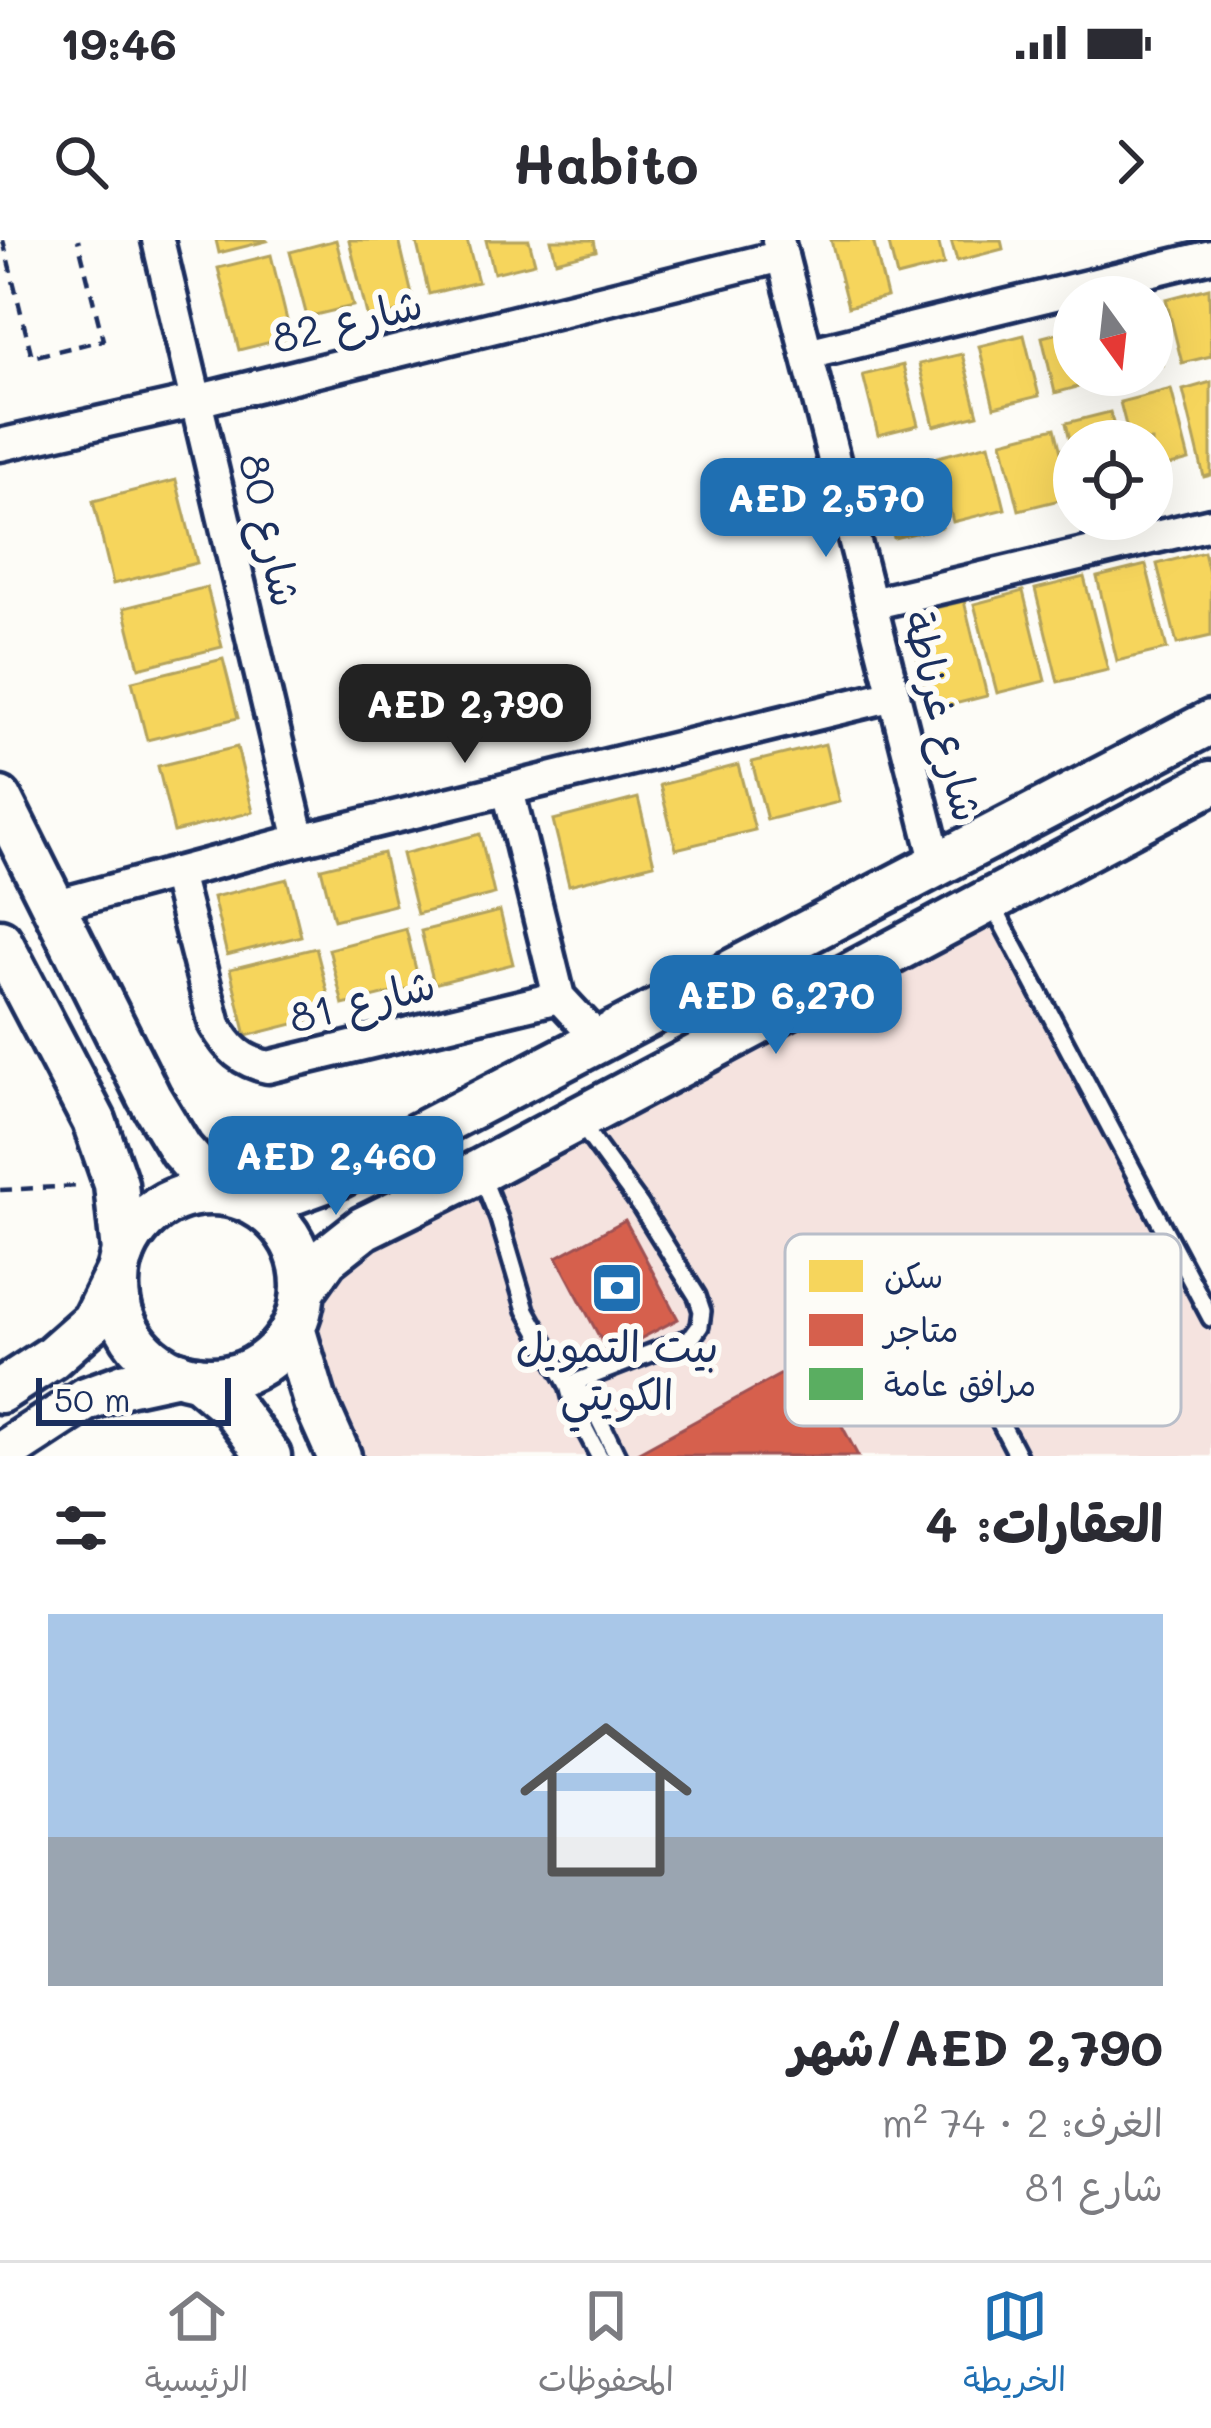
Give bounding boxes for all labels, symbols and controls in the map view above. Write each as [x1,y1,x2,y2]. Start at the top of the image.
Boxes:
text: 19:46 [60,13,177,71]
text: Habito [513,127,699,198]
icon: search [48,129,114,195]
icon: forward [1097,129,1163,195]
street label: شارع 82 [266,274,429,369]
north arrow [1053,276,1173,396]
map controls [1053,276,1173,540]
button: locate [1053,420,1173,540]
street label: شارع 80 [223,448,316,613]
pin: AED 2,570 [689,458,963,560]
text: AED 2,570 [727,471,925,522]
street label: شارع غرناطة [888,605,997,828]
pin: AED 2,790 [328,664,602,766]
text: AED 2,790 [366,677,564,728]
street label: شارع 81 [283,955,441,1048]
pin: AED 6,270 [639,955,913,1057]
text: AED 6,270 [677,968,875,1019]
pin: AED 2,460 [199,1116,473,1218]
text: AED 2,460 [235,1129,437,1180]
legend [785,1234,1181,1426]
text: سكن [884,1253,943,1296]
bank icon: بيت التمويل الكويتي [589,1260,645,1316]
text: متاجر [881,1307,959,1350]
place label: بيت التمويل الكويتي [516,1318,718,1432]
text: مرافق عامة [884,1361,1036,1404]
scale bar [36,1372,231,1425]
text: 50 m [54,1377,130,1420]
text: العقارات: 4 [925,1488,1163,1555]
icon: filters [48,1495,114,1561]
icon: home [498,1692,714,1908]
text: AED 2,790/شهر [789,2012,1163,2079]
text: الغرف: 2 · 74 m² [882,2096,1163,2147]
text: شارع 81 [1025,2160,1163,2211]
tab: الرئيسية [145,2283,248,2409]
tab: المحفوظات [538,2283,674,2409]
tab: الخريطة [963,2283,1066,2409]

